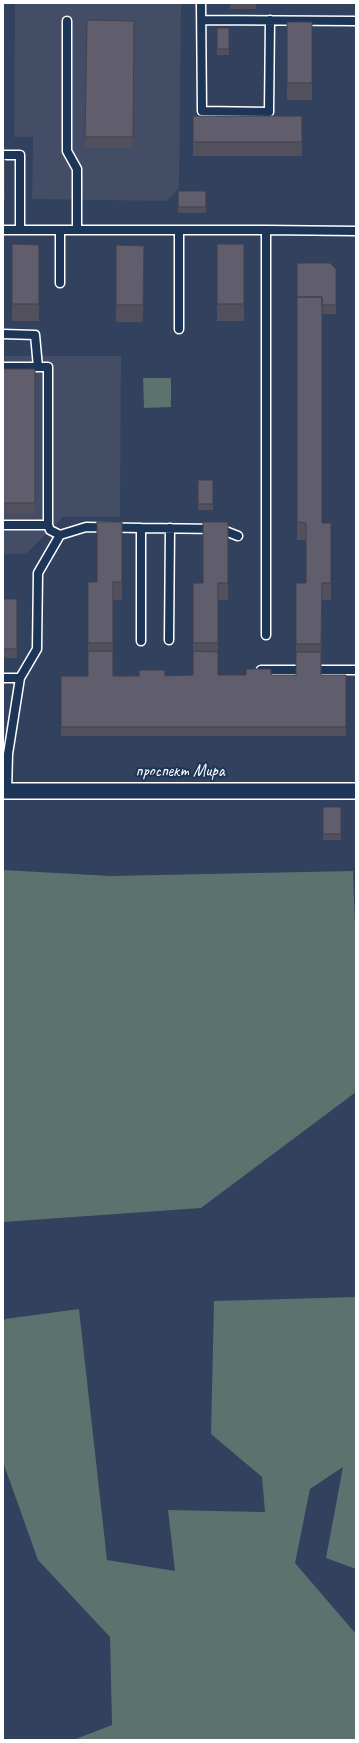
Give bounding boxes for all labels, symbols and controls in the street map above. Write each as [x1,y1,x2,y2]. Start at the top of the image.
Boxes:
street label: проспект Мира [136,762,224,782]

